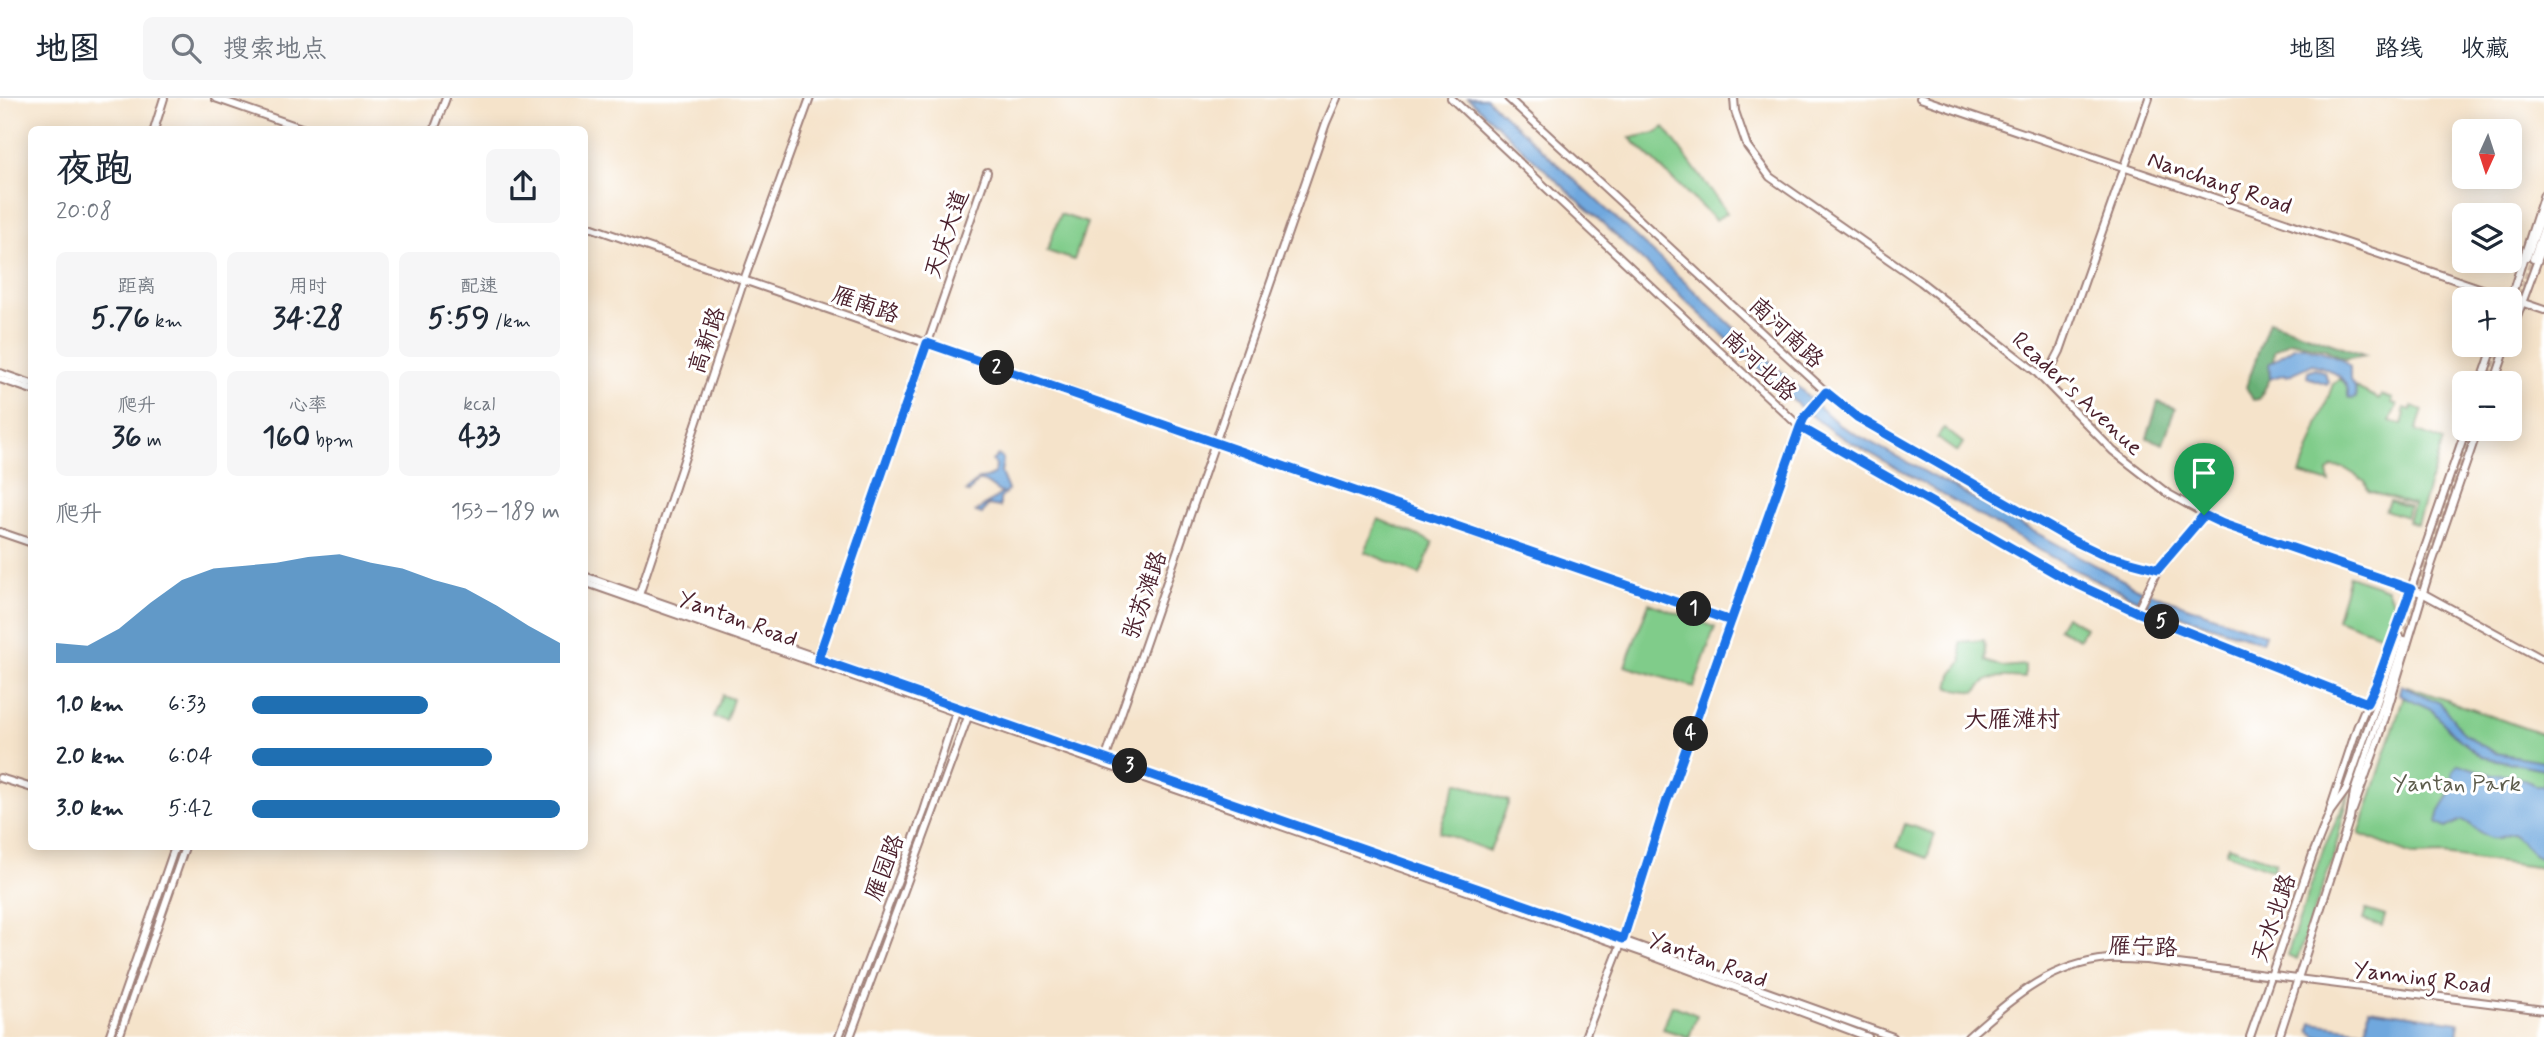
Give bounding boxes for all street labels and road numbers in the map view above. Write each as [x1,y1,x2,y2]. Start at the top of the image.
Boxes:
street label: Nanchang Road [2143,145,2295,224]
street label: 天庆大道 [919,186,977,283]
street label: 雁南路 [828,280,903,331]
street label: 南河南路 [1742,291,1830,376]
street label: 高新路 [682,303,733,378]
street label: 南河北路 [1715,324,1803,409]
street label: Reader's Avenue [2005,326,2149,463]
street label: 张苏滩路 [1117,547,1175,644]
street label: Yantan Road [674,584,801,655]
street label: 雁园路 [859,830,912,905]
street label: 天水北路 [2246,870,2304,967]
street label: Yantan Road [1644,925,1771,996]
street label: 雁宁路 [2108,932,2178,964]
street label: Yanning Road [2351,956,2492,1004]

